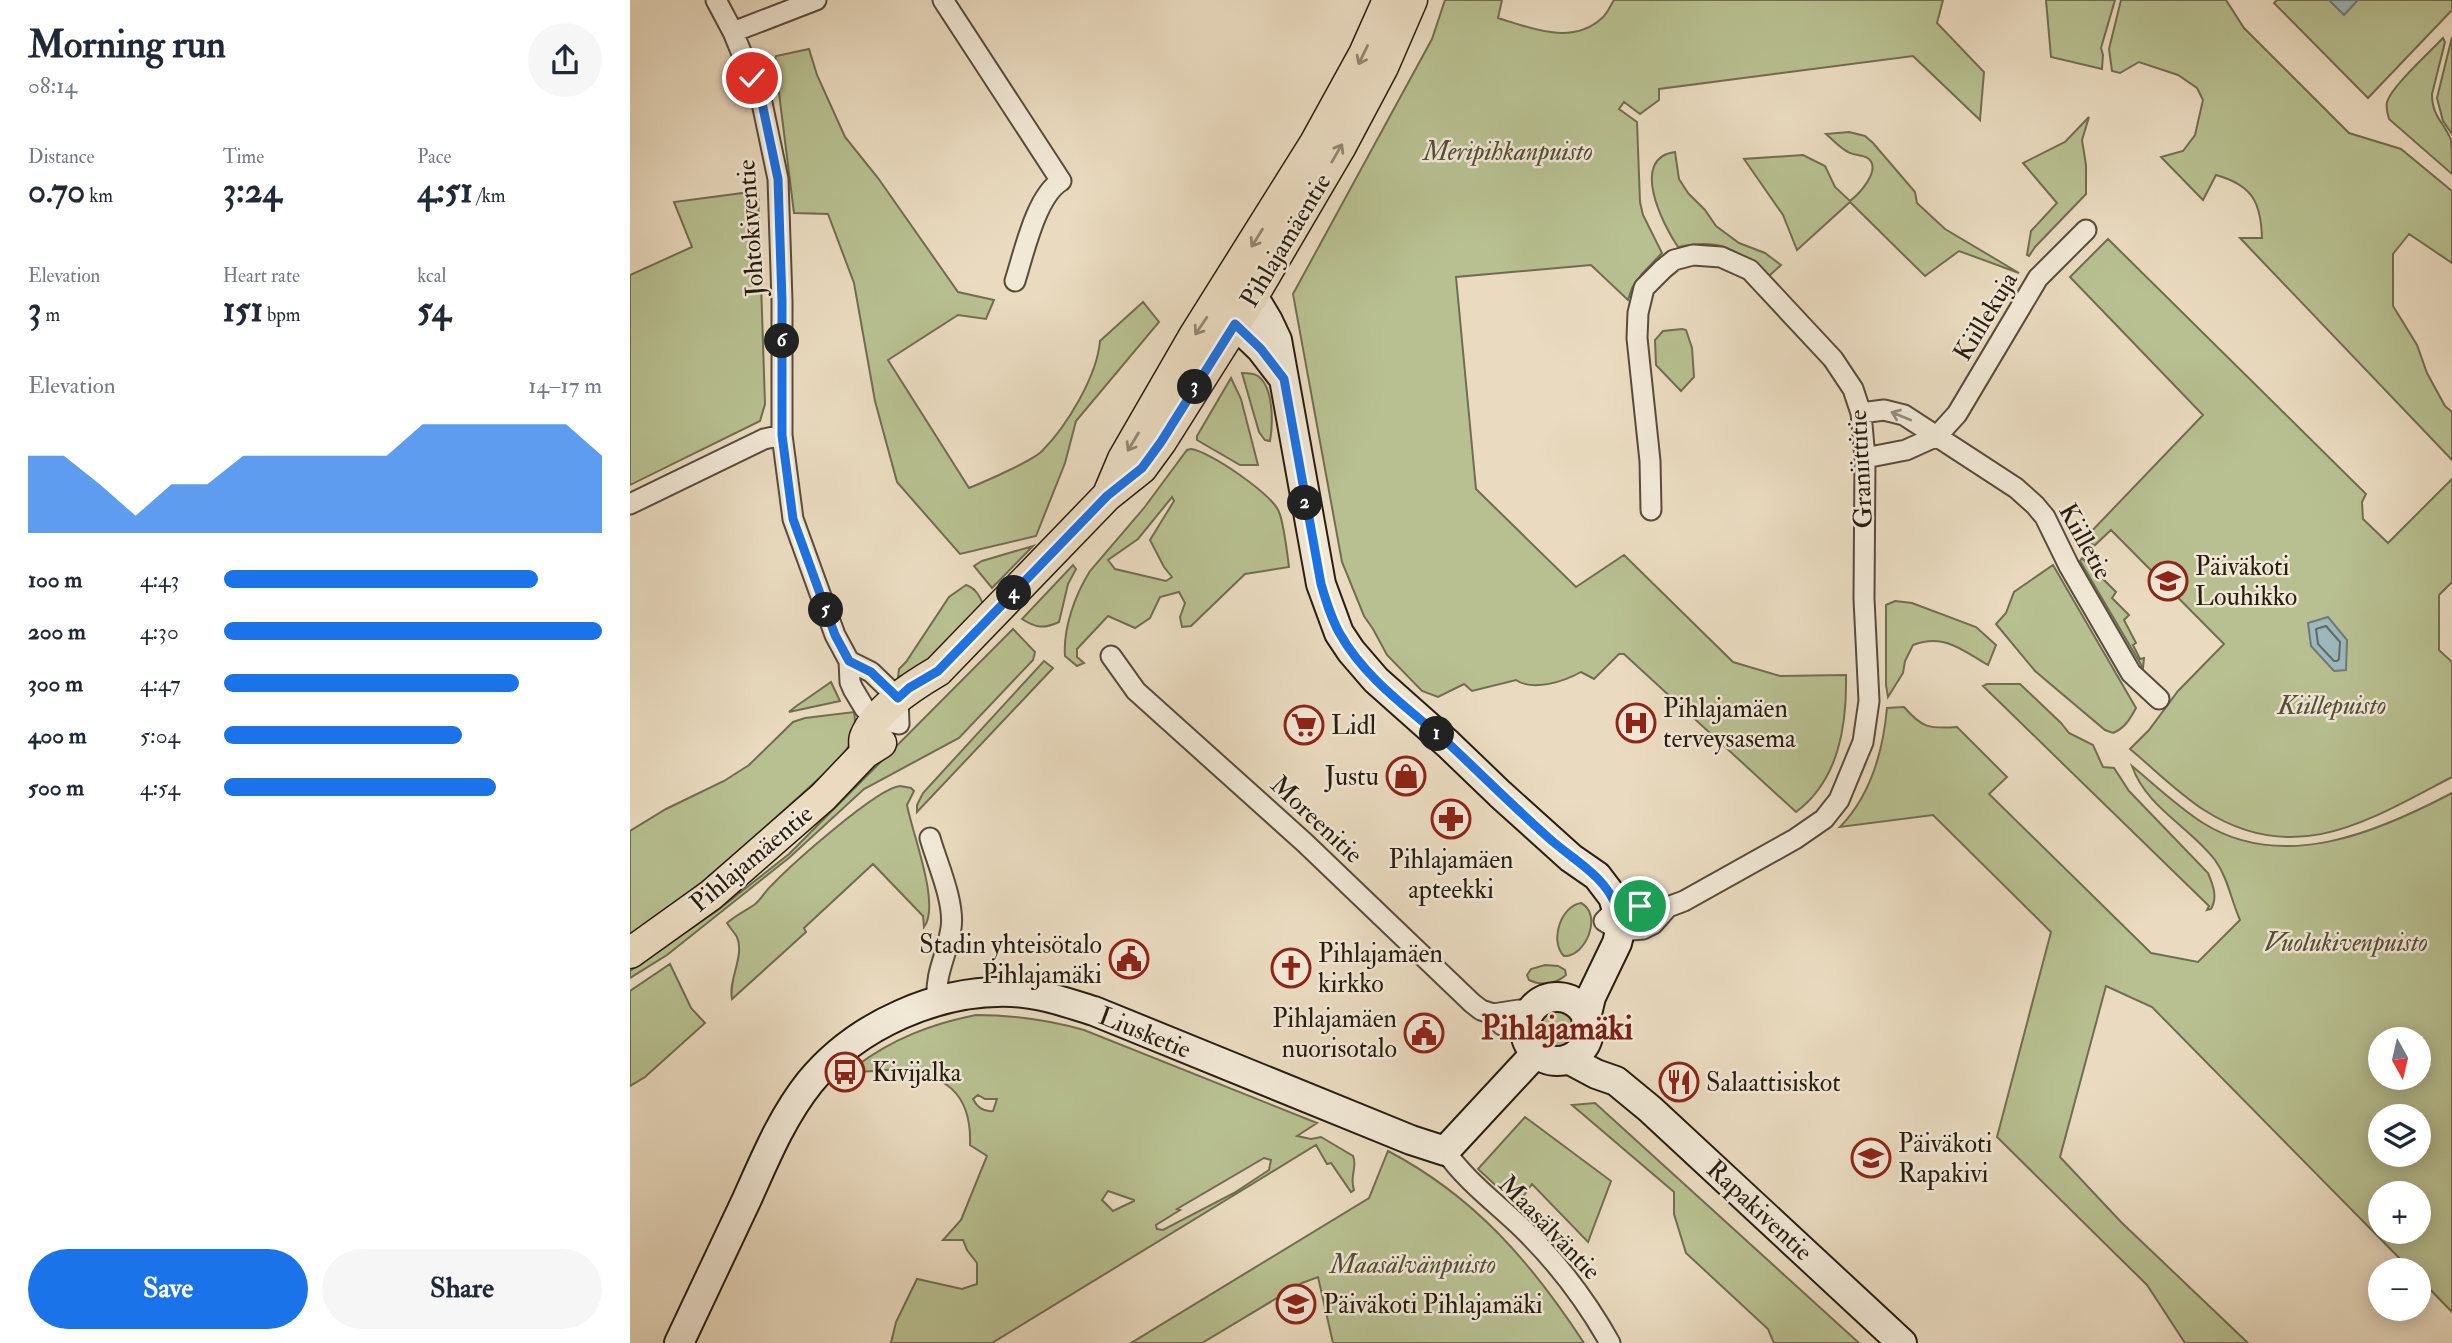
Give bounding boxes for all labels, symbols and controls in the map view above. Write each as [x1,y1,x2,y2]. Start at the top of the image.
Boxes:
text: Morning run [28,21,226,69]
button: share [528,23,602,97]
one-way arrow [1355,45,1369,65]
pin [722,48,782,108]
icon: check [733,59,771,97]
text: 08:14 [28,71,77,100]
park label: Meripihkanpuisto [1421,136,1593,168]
one-way arrow [1331,143,1345,163]
text: Distance [28,145,94,169]
text: Time [223,145,264,169]
text: Pace [417,145,451,169]
street label: Johtokiventie [730,158,772,298]
street label: Pihlajamäentie [1233,168,1338,313]
text: 0.70 [28,169,85,213]
text: 3:24 [223,169,281,213]
text: 4:51 [417,169,473,213]
text: km [85,184,113,208]
text: /km [473,184,505,208]
one-way arrow [1249,227,1263,247]
text: Elevation [28,264,100,288]
text: Heart rate [223,264,300,288]
text: kcal [417,264,446,288]
street label: Kiillekuja [1947,266,2025,367]
text: 3 [28,288,41,332]
text: 151 [223,288,263,332]
text: 54 [417,288,451,332]
text: m [41,303,60,327]
text: bpm [263,303,301,327]
one-way arrow [1193,315,1207,335]
pin: 6 [764,324,800,358]
text: 6 [777,328,786,352]
pin: 3 [1178,370,1212,404]
text: Elevation [28,371,116,400]
text: 14–17 m [528,371,602,400]
text: 3 [1191,374,1198,398]
one-way arrow [1891,408,1912,421]
street label: Graniittitie [1842,409,1880,529]
one-way arrow [1125,431,1139,451]
pin: 2 [1288,486,1322,520]
text: 2 [1300,490,1309,514]
street label: Kiilletie [2051,498,2119,585]
place label: Päiväkoti Louhikko [2195,551,2297,613]
school or university icon: Päiväkoti Louhikko [2147,560,2189,602]
text: 100 m [28,565,82,594]
text: 4:43 [140,565,179,594]
pin: 4 [996,576,1032,610]
text: 4 [1008,580,1019,604]
pin: 5 [808,592,844,628]
text: 5 [821,597,830,621]
text: 200 m [28,617,86,646]
text: 4:30 [140,617,179,646]
text: 300 m [28,669,83,698]
text: 4:47 [140,669,181,698]
park label: Kiillepuisto [2276,690,2386,722]
place label: Pihlajamäen terveysasema [1663,693,1796,755]
hospital icon: Pihlajamäen terveysasema [1615,702,1657,744]
supermarket icon: Lidl [1283,704,1325,746]
place label: Lidl [1331,710,1376,742]
pin: 1 [1420,716,1454,752]
text: 400 m [28,721,87,750]
text: 5:04 [140,721,180,750]
text: 1 [1433,721,1440,745]
shop icon: Justu [1385,755,1427,797]
place label: Justu [1324,761,1379,793]
street label: Moreenitie [1263,769,1369,871]
text: 500 m [28,773,84,802]
text: 4:54 [140,773,180,802]
street label: Pihlajamäentie [684,798,820,919]
pharmacy icon: Pihlajamäen apteekki [1430,798,1472,840]
place label: Pihlajamäen apteekki [1389,844,1513,907]
pin [1610,876,1670,936]
icon: arrive [1621,887,1659,925]
park label: Vuolukivenpuisto [2264,927,2428,959]
place label: Stadin yhteisötalo Pihlajamäki [919,929,1102,991]
public building icon: Stadin yhteisötalo Pihlajamäki [1108,938,1150,980]
place label: Pihlajamäen kirkko [1318,938,1443,1000]
church icon: Pihlajamäen kirkko [1270,947,1312,989]
street label: Liusketie [1094,1000,1196,1066]
place label: Pihlajamäen nuorisotalo [1272,1003,1397,1065]
district label: Pihlajamäki [1481,1008,1633,1049]
public building icon: Pihlajamäen nuorisotalo [1403,1012,1445,1054]
north arrow [2368,1027,2431,1090]
map controls [2368,1027,2431,1321]
bus stop icon: Kivijalka [824,1051,866,1093]
place label: Kivijalka [872,1057,962,1089]
restaurant icon: Salaattisiskot [1658,1061,1700,1103]
place label: Salaattisiskot [1706,1067,1841,1099]
button: layers [2368,1104,2431,1167]
place label: Päiväkoti Rapakivi [1898,1128,1992,1191]
school or university icon: Päiväkoti Rapakivi [1850,1137,1892,1179]
street label: Rapakiventie [1699,1153,1819,1269]
street label: Maasälväntie [1491,1168,1607,1287]
button: + [2368,1181,2431,1244]
button: Save [28,1249,308,1329]
button: Share [322,1249,602,1329]
park label: Maasälvänpuisto [1328,1249,1496,1281]
button: − [2368,1258,2431,1321]
school or university icon: Päiväkoti Pihlajamäki [1275,1283,1317,1325]
place label: Päiväkoti Pihlajamäki [1323,1289,1543,1321]

